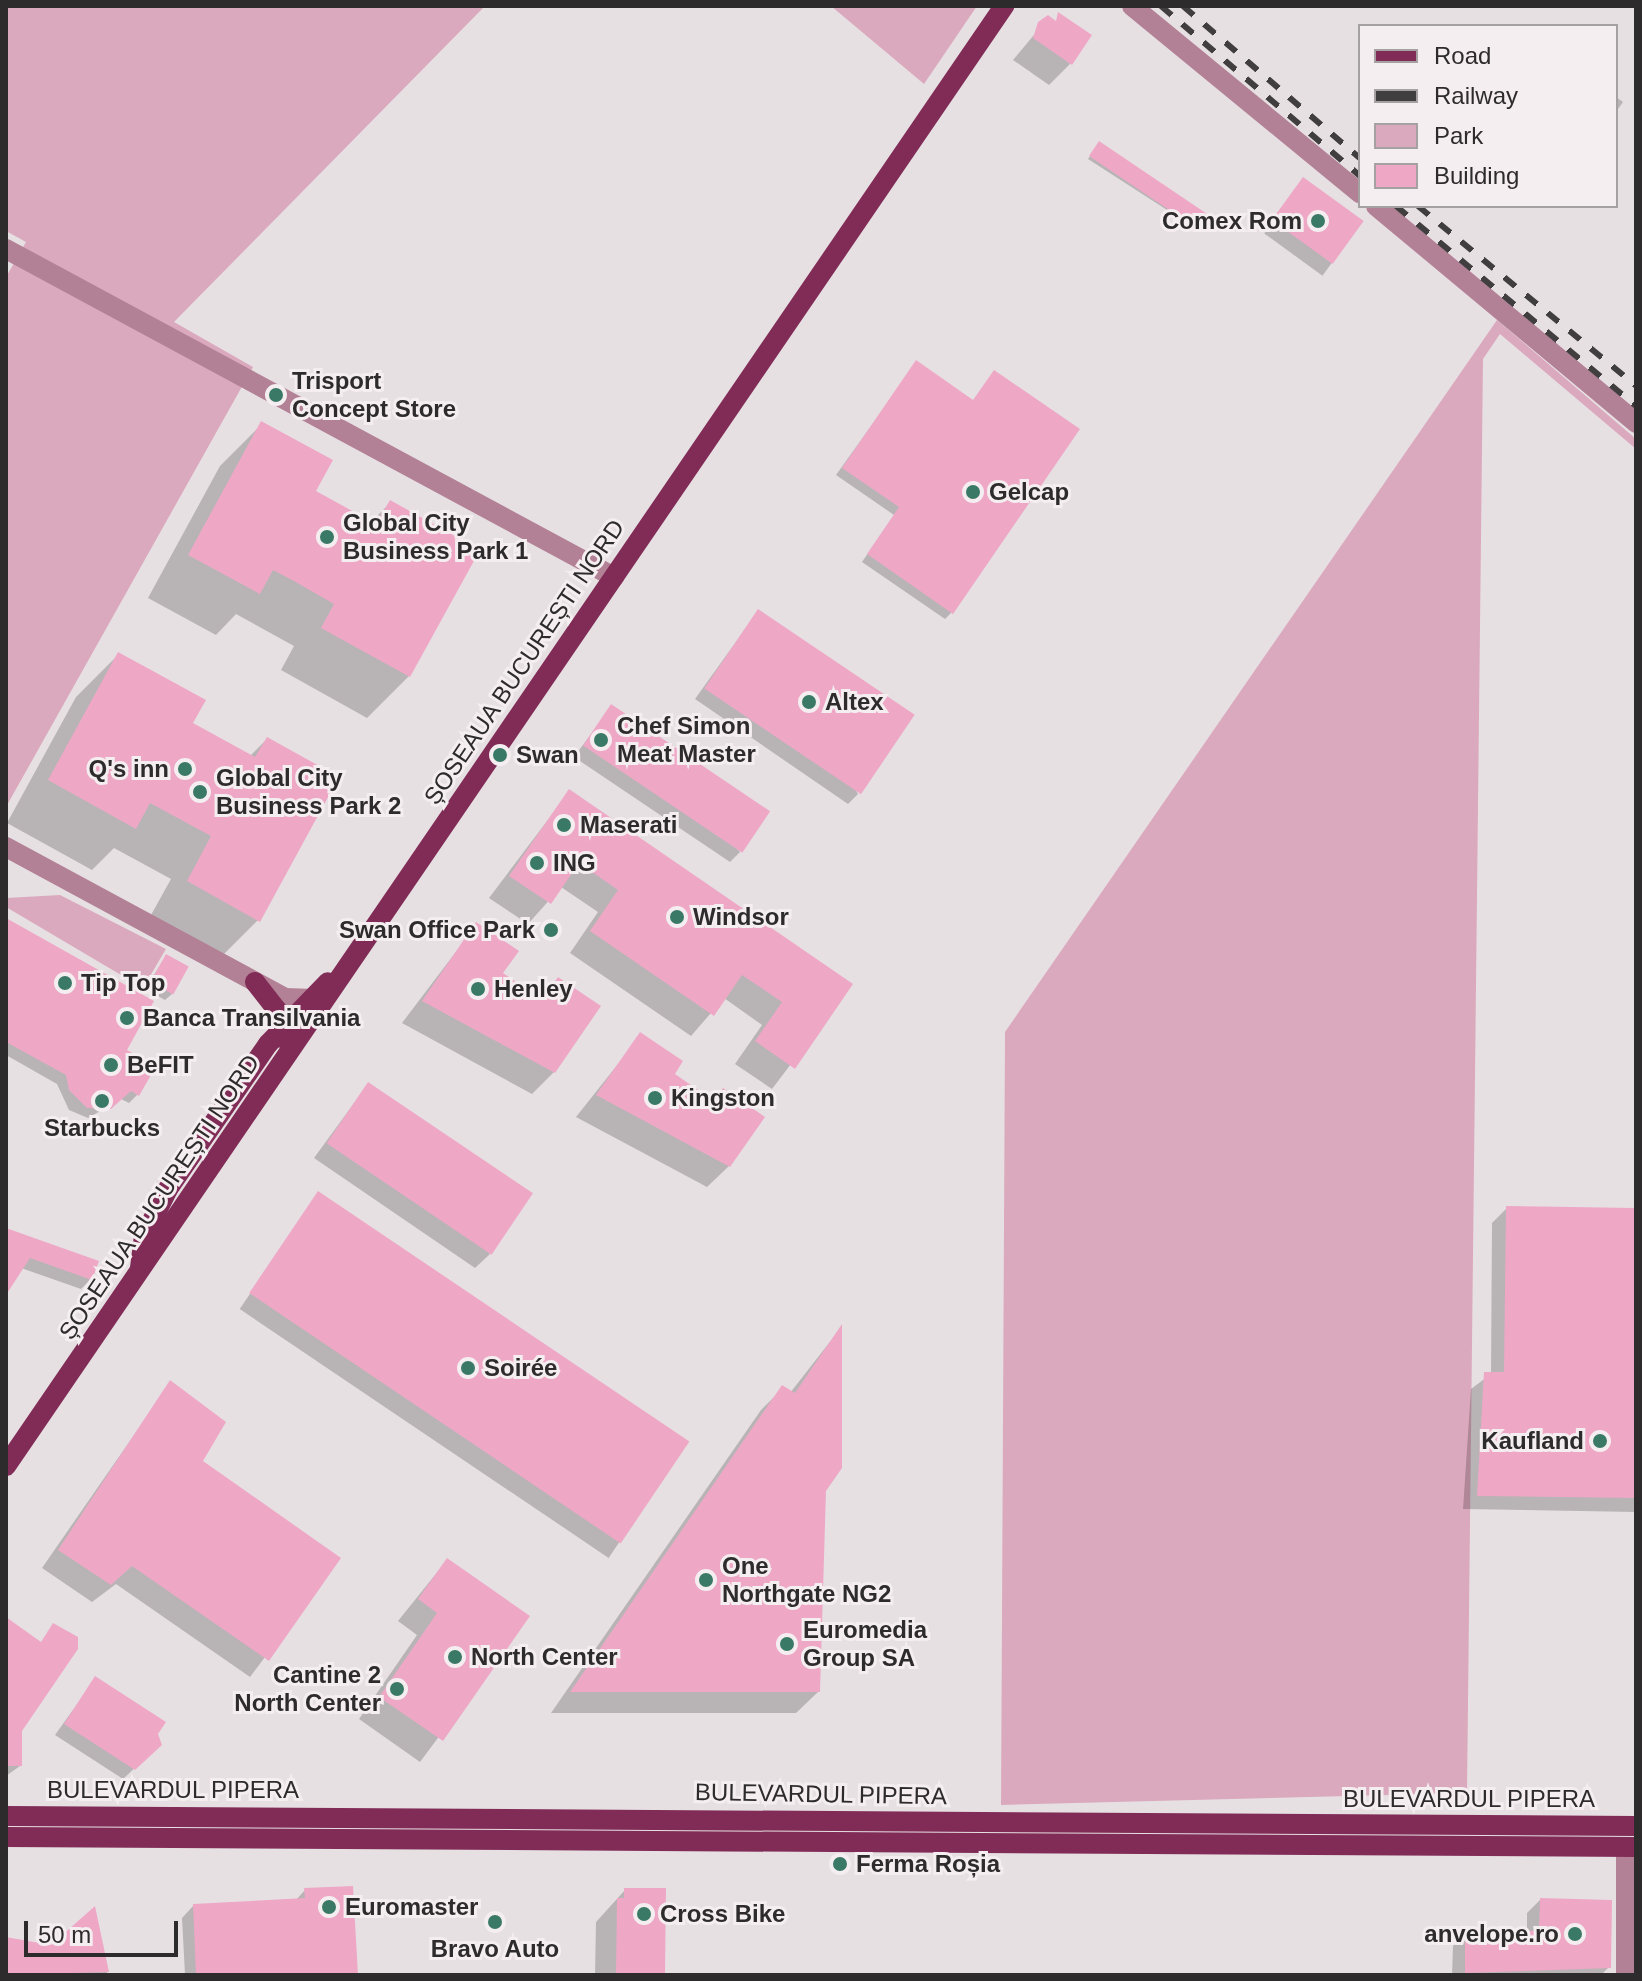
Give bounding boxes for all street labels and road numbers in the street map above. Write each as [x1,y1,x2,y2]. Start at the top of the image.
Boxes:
street label: ȘOSEAUA BUCUREȘTI NORD [417,514,631,810]
street label: ȘOSEAUA BUCUREȘTI NORD [52,1049,266,1345]
street label: BULEVARDUL PIPERA [47,1776,299,1804]
street label: BULEVARDUL PIPERA [694,1777,948,1811]
street label: BULEVARDUL PIPERA [1343,1785,1595,1813]

